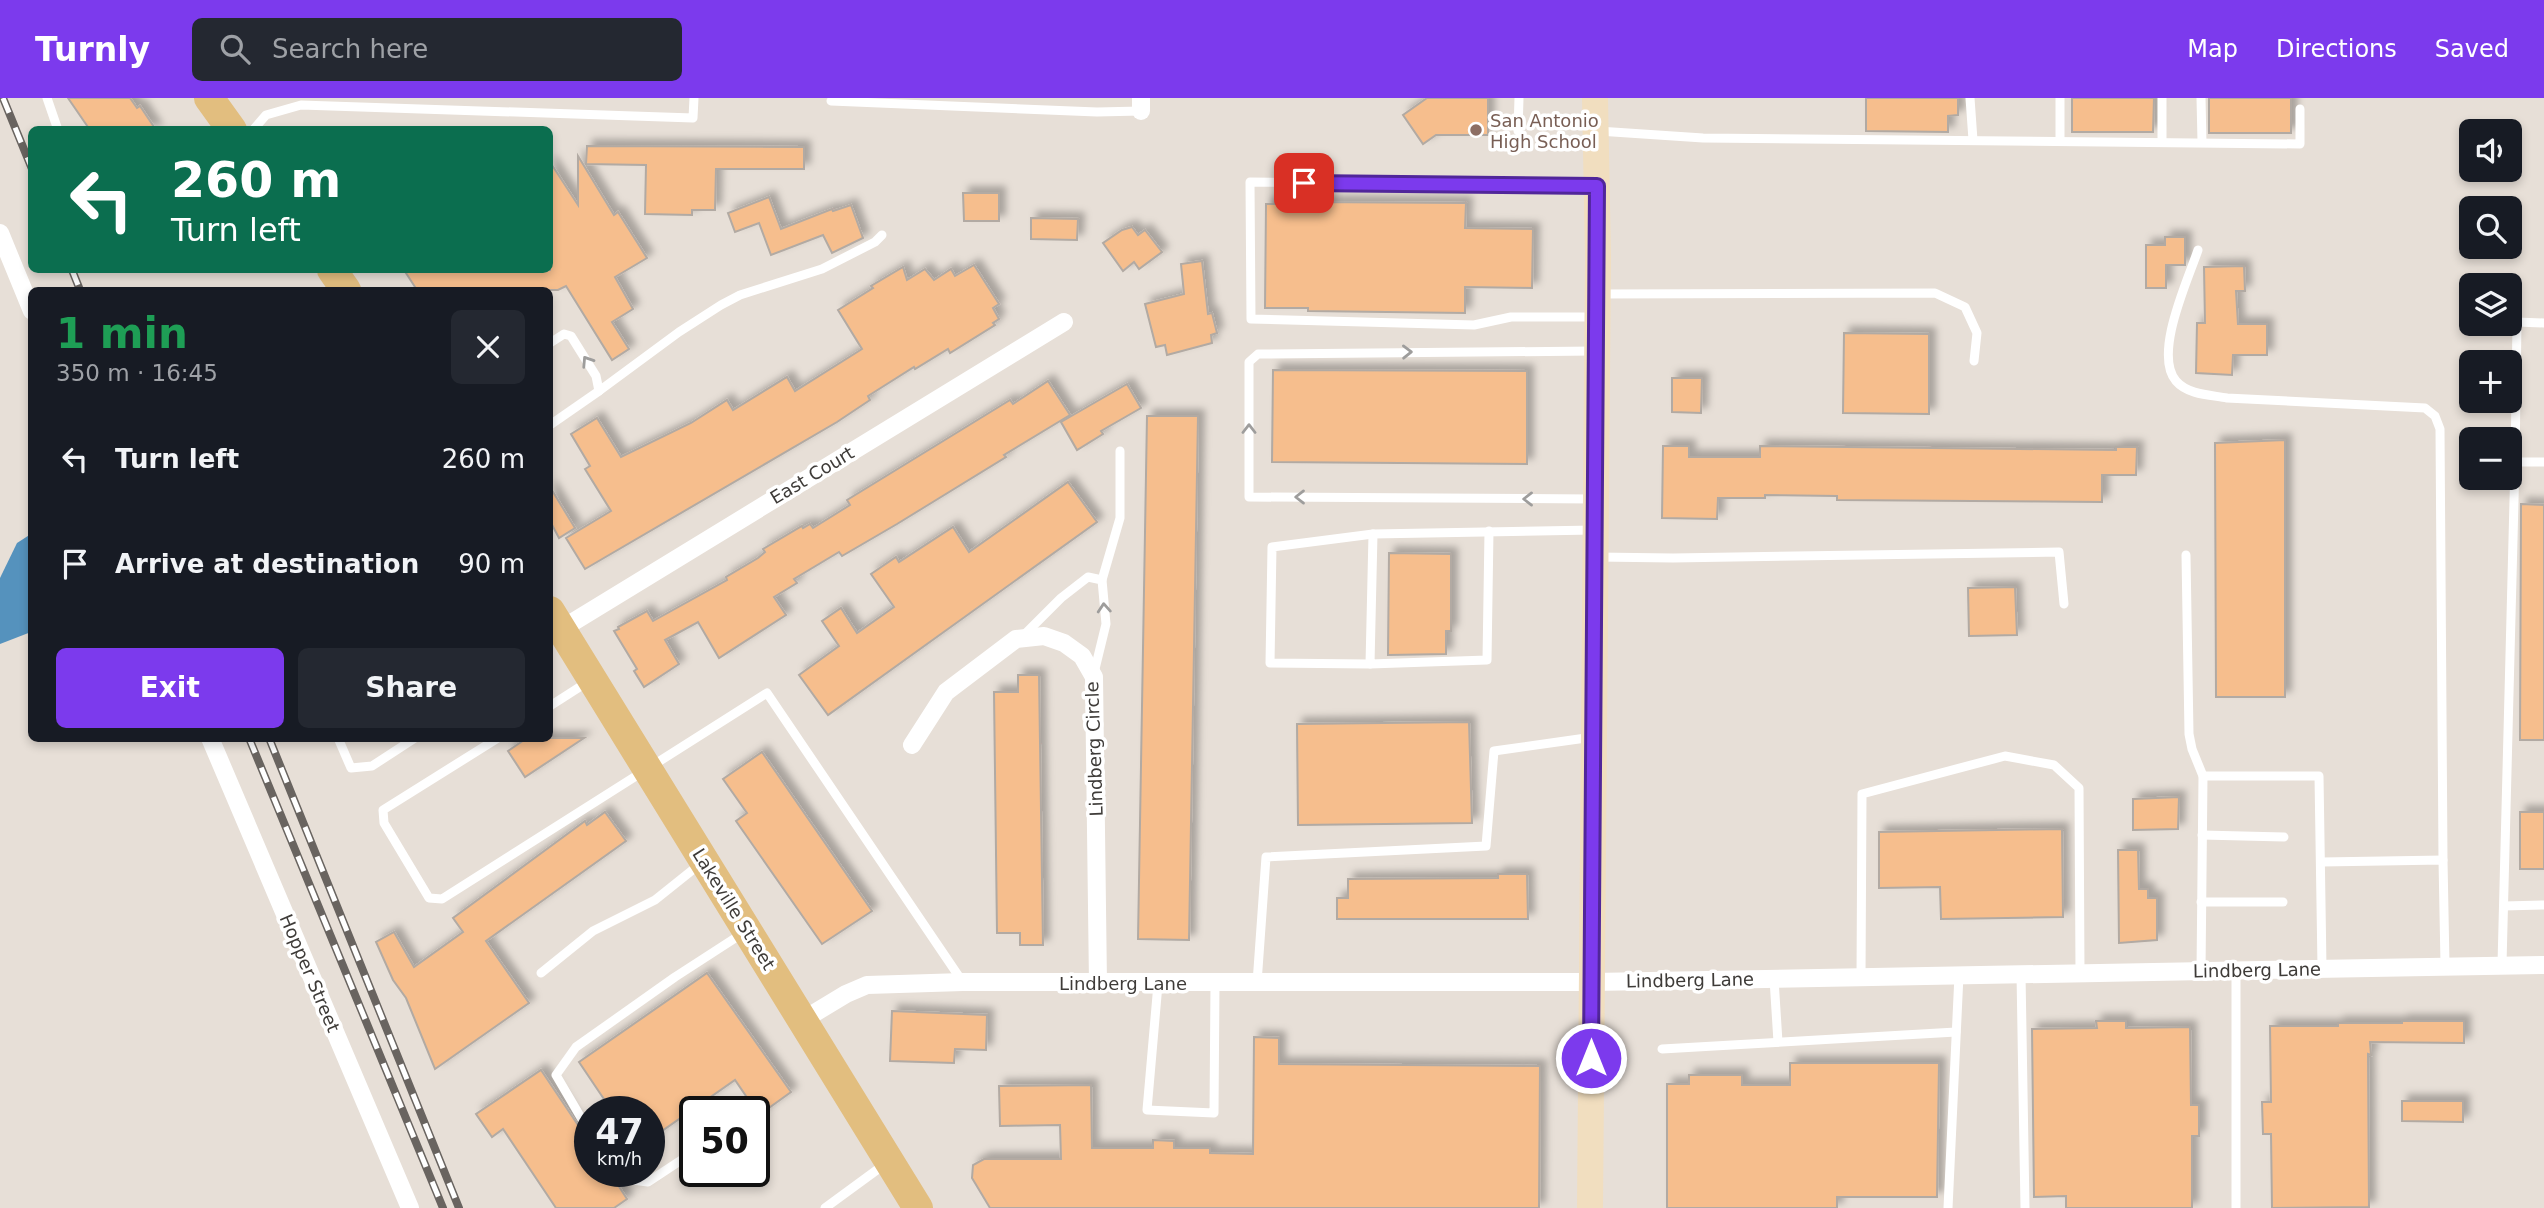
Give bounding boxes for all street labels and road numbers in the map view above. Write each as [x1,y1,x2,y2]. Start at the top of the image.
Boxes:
street label: East Court [766,442,858,508]
street label: Lindberg Circle [1081,681,1107,817]
street label: Lakeville Street [688,844,780,974]
street label: Hopper Street [276,911,344,1035]
street label: Lindberg Lane [2193,958,2321,982]
street label: Lindberg Lane [1626,968,1754,992]
street label: Lindberg Lane [1059,973,1187,994]

